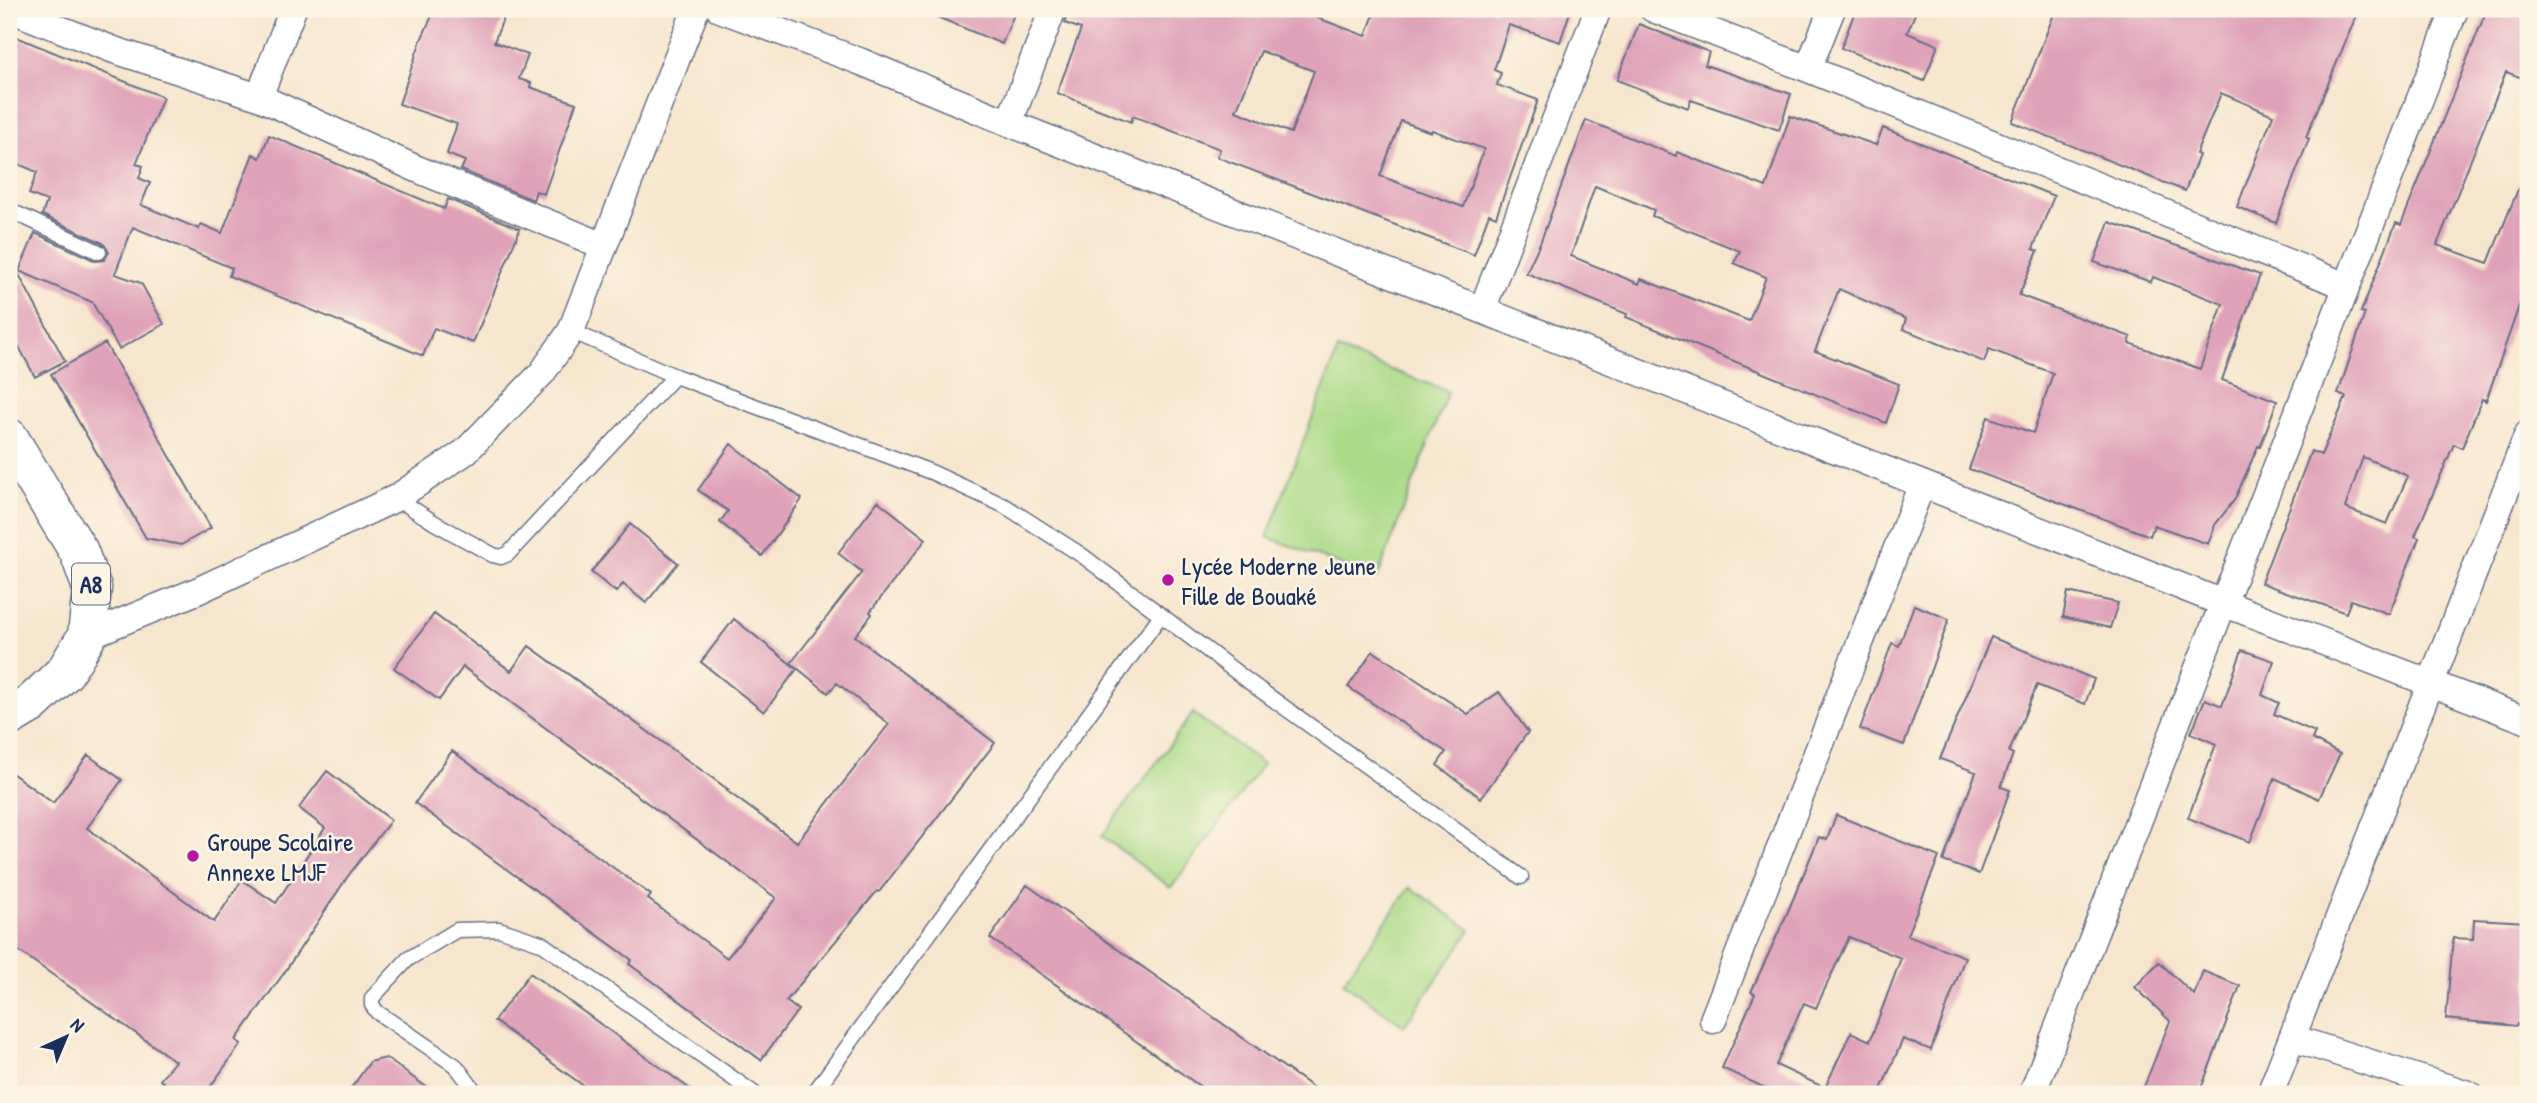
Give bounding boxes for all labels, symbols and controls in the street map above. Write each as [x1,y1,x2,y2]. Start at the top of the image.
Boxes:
place label: Lycée Moderne Jeune Fille de Bouaké [1181,548,1376,613]
road number: A8 [72,564,110,604]
marker: Lycée Moderne Jeune Fille de Bouaké [1160,572,1176,588]
place label: Groupe Scolaire Annexe LMJF [207,824,354,889]
marker: Groupe Scolaire Annexe LMJF [185,848,201,864]
north arrow [32,1002,102,1072]
text: N [65,1012,90,1038]

